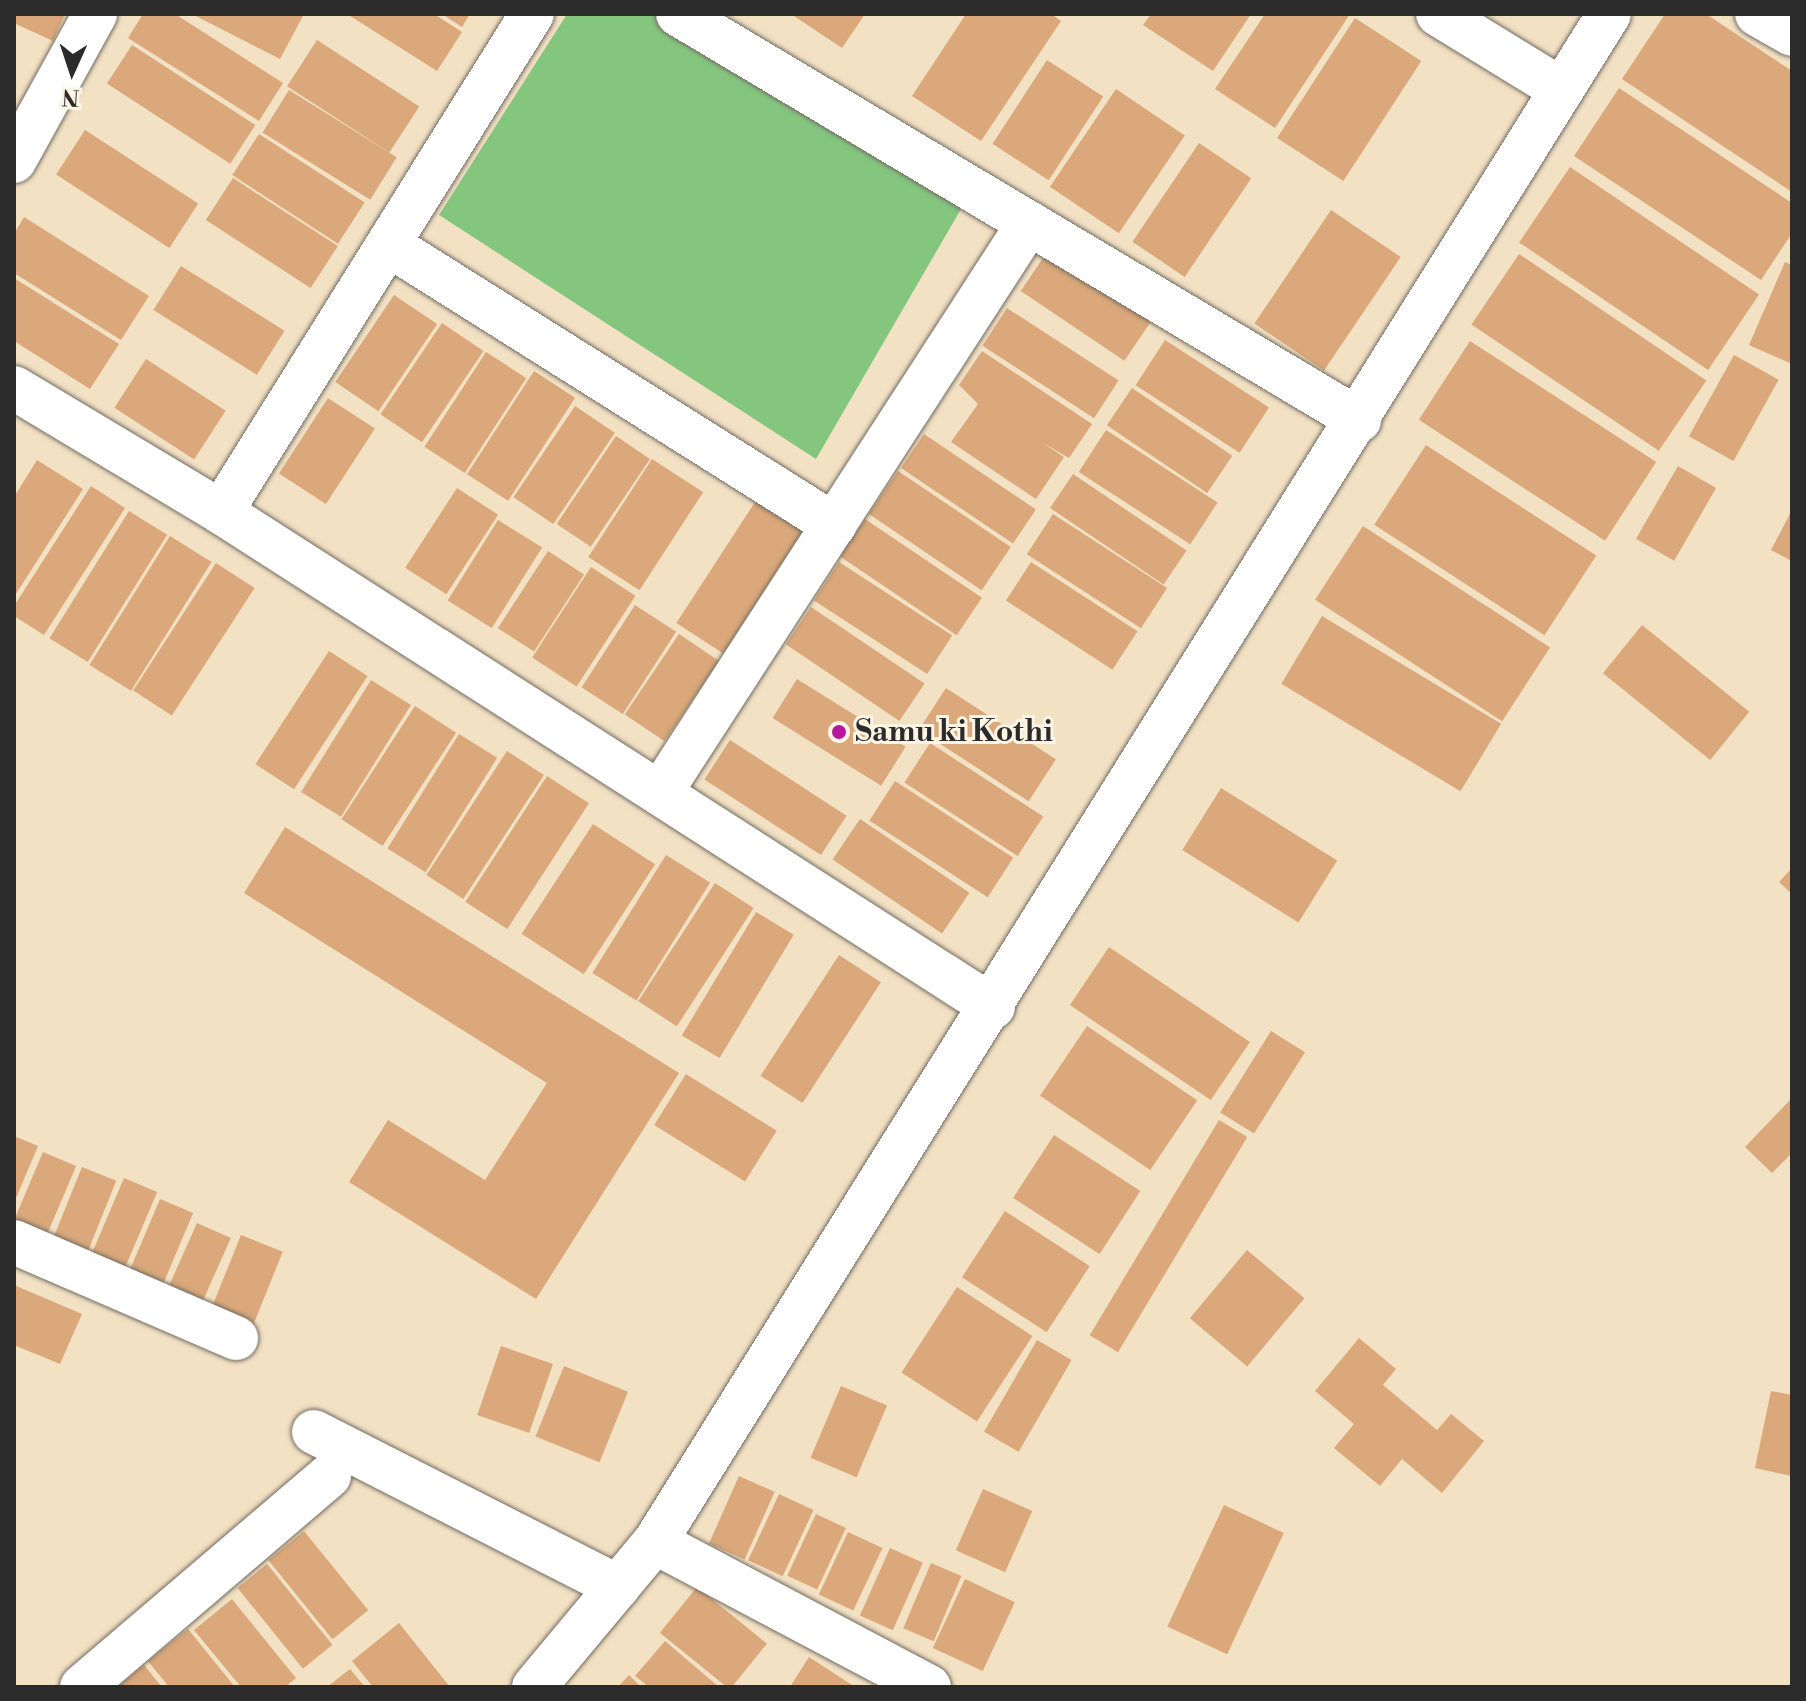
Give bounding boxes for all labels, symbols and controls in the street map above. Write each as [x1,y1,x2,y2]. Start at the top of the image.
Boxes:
north arrow [32,32,112,112]
text: N [61,83,80,110]
place label: Samu ki Kothi [855,714,1053,750]
marker: Samu ki Kothi [830,723,848,741]

